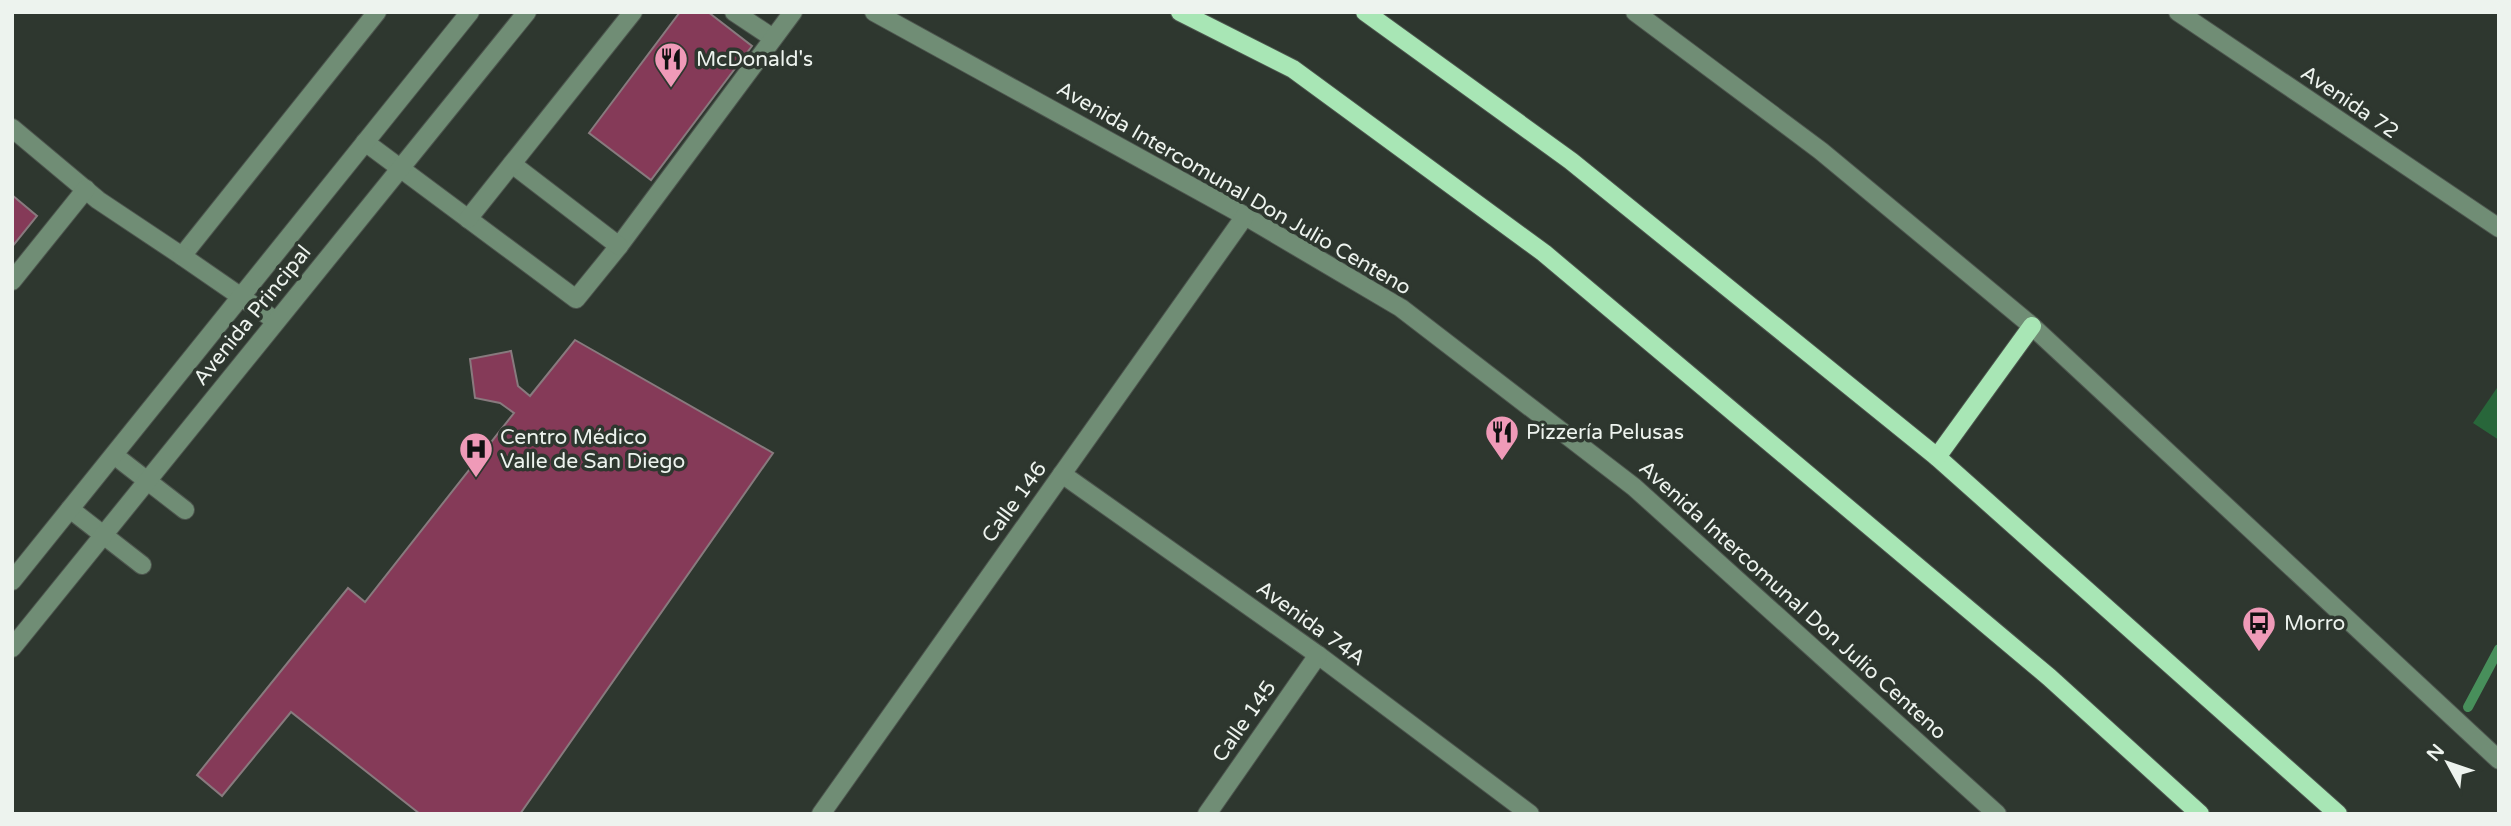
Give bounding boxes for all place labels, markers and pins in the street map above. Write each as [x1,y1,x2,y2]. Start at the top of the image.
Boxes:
restaurant icon: McDonald's [652,40,690,89]
place label: McDonald's [696,47,813,72]
restaurant icon: Pizzería Pelusas [1483,413,1521,462]
place label: Pizzería Pelusas [1526,420,1684,445]
place label: Centro Médico Valle de San Diego [500,425,685,474]
hospital icon: Centro Médico Valle de San Diego [457,430,495,479]
bus stop icon: Morro [2240,604,2278,653]
place label: Morro [2284,611,2345,636]

